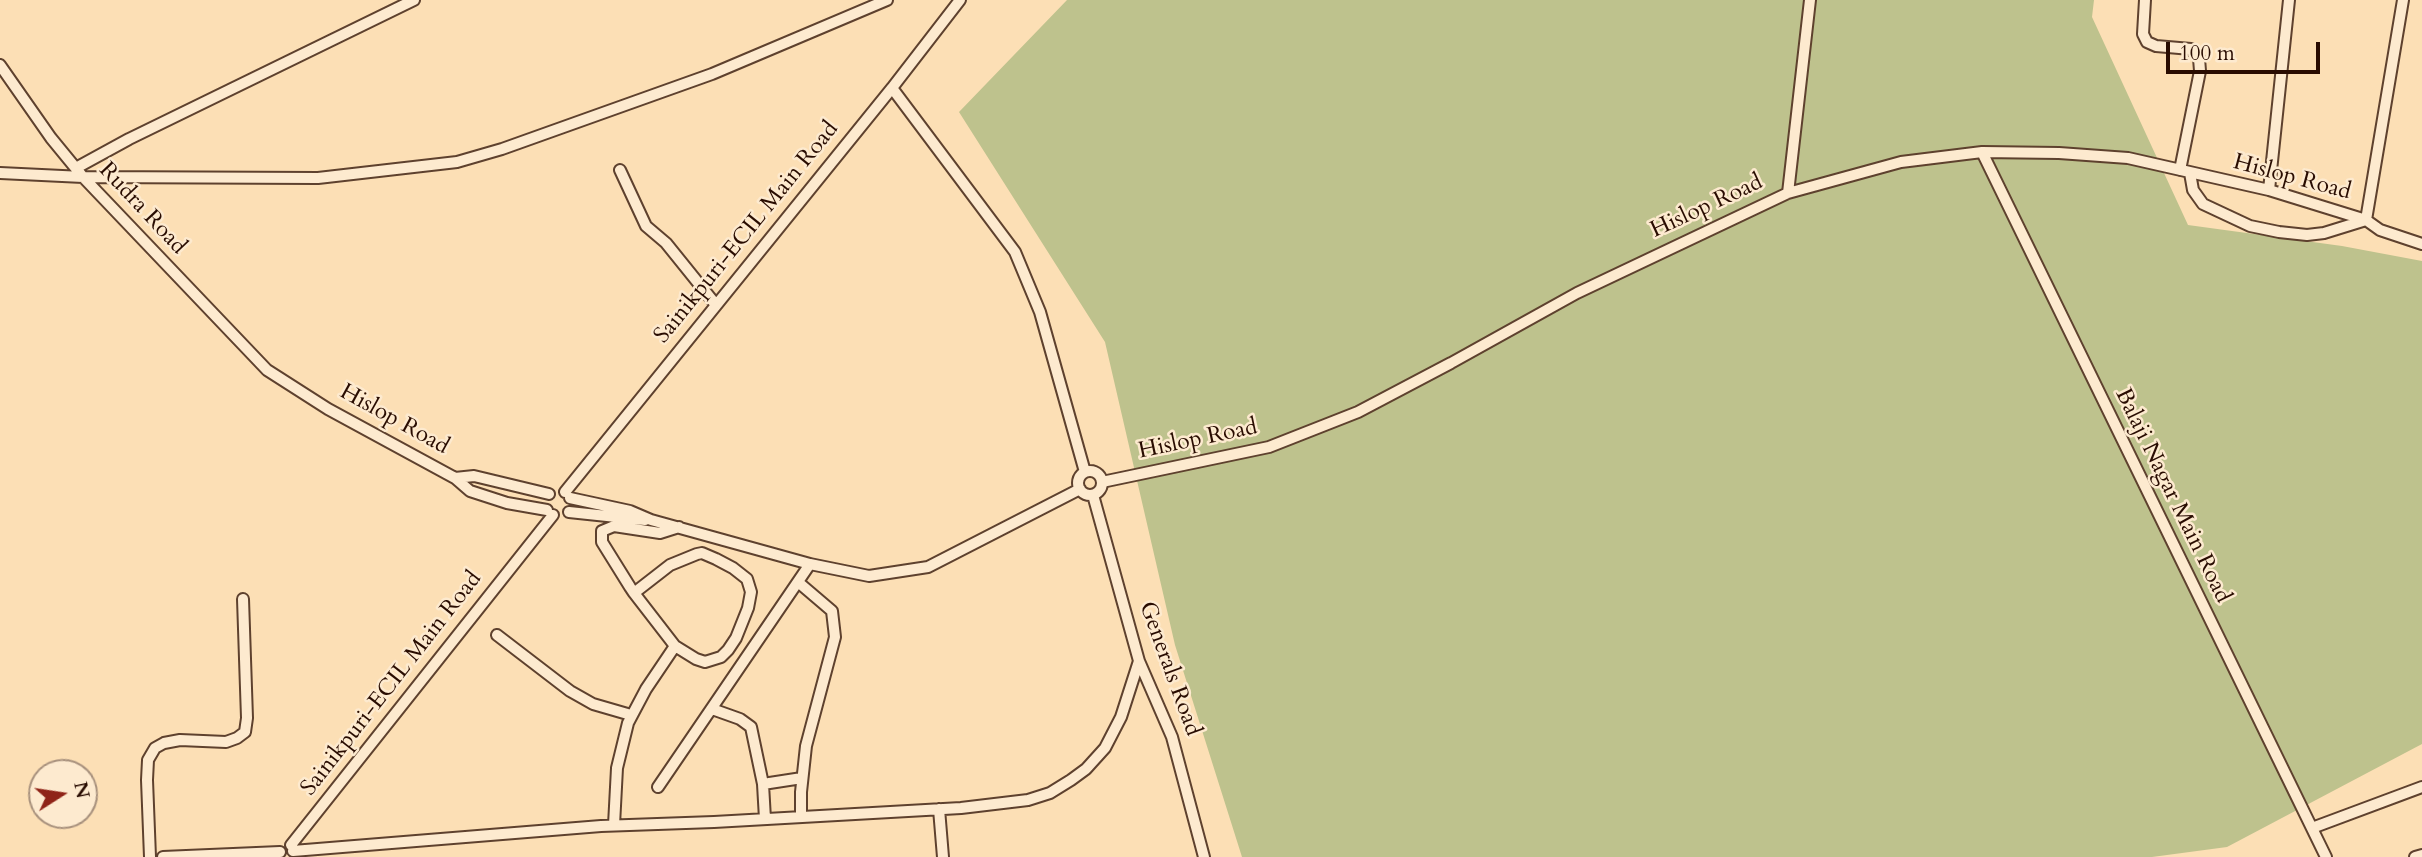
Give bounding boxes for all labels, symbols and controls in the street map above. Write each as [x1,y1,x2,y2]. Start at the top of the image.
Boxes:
scale bar [2170,28,2324,72]
text: 100 m [2179,39,2235,68]
street label: Sainikpuri-ECIL Main Road [649,117,845,349]
street label: Hislop Road [2230,149,2354,207]
street label: Rudra Road [92,157,192,261]
street label: Hislop Road [1647,169,1767,245]
street label: Hislop Road [335,379,453,461]
street label: Balaji Nagar Main Road [2108,384,2236,608]
street label: Hislop Road [1136,414,1260,466]
street label: Sainikpuri-ECIL Main Road [296,566,488,802]
street label: Generals Road [1132,598,1206,740]
north arrow [28,759,98,829]
text: N [67,779,96,801]

